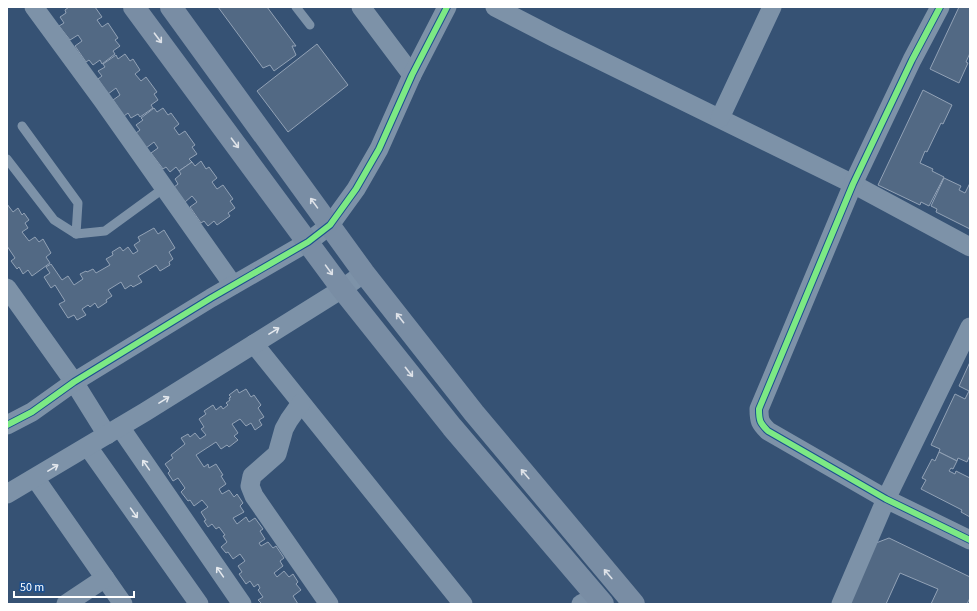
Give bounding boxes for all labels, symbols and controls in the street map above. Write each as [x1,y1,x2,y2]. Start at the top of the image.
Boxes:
one-way arrow [153,33,162,44]
one-way arrow [231,137,239,148]
one-way arrow [310,198,318,209]
one-way arrow [325,264,333,275]
one-way arrow [396,313,404,324]
one-way arrow [268,327,279,335]
one-way arrow [405,367,413,378]
one-way arrow [158,396,169,404]
one-way arrow [142,460,150,471]
one-way arrow [47,463,59,471]
one-way arrow [521,469,530,480]
one-way arrow [130,508,138,519]
one-way arrow [216,567,224,578]
one-way arrow [604,569,613,580]
scale bar [14,573,134,599]
text: 50 m [20,579,44,596]

